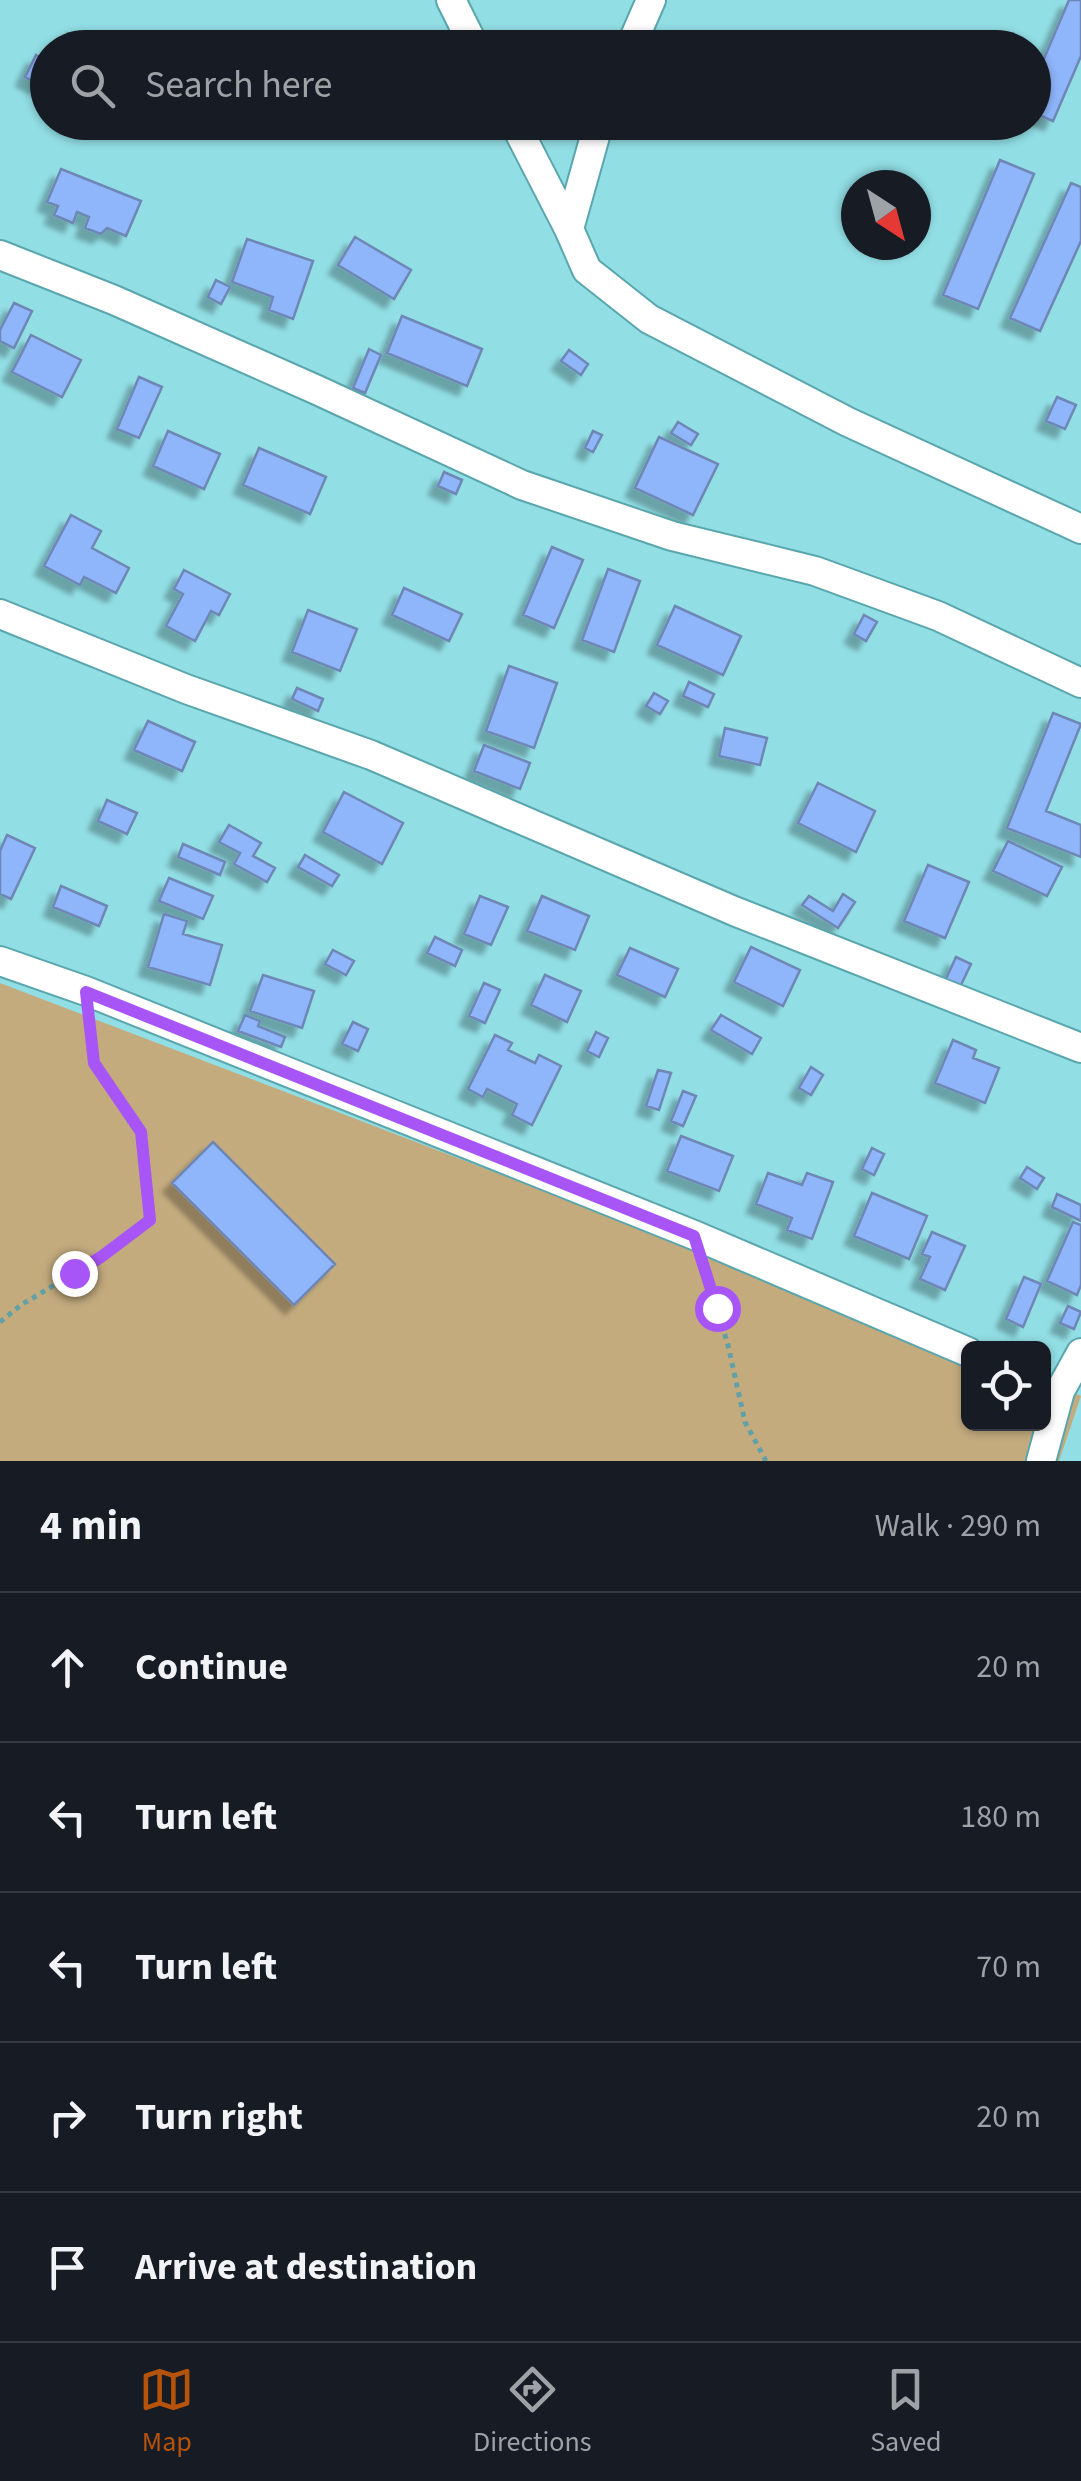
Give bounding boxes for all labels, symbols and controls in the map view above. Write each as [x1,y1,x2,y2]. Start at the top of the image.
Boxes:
search box [30,30,1051,140]
icon: search [65,58,120,113]
text: Search here [145,58,332,112]
north arrow [841,170,931,260]
route end [52,1251,98,1297]
route start [695,1286,741,1332]
map controls [961,1341,1051,1431]
button: locate [961,1341,1051,1431]
text: 4 min [40,1496,142,1556]
text: Walk · 290 m [875,1503,1041,1549]
icon: ahead [40,1640,95,1695]
text: Continue [135,1640,288,1694]
text: 20 m [976,1644,1041,1690]
icon: left [40,1790,95,1845]
text: Turn left [135,1790,277,1844]
text: 180 m [960,1794,1041,1840]
icon: left [40,1940,95,1995]
text: Turn left [135,1940,277,1994]
text: 70 m [976,1944,1041,1990]
icon: right [40,2090,95,2145]
text: Turn right [135,2090,303,2144]
text: 20 m [976,2094,1041,2140]
icon: arrive [40,2240,95,2295]
text: Arrive at destination [135,2240,477,2294]
tab: Map [139,2362,194,2462]
tab: Directions [473,2362,592,2462]
tab: Saved [870,2362,942,2462]

